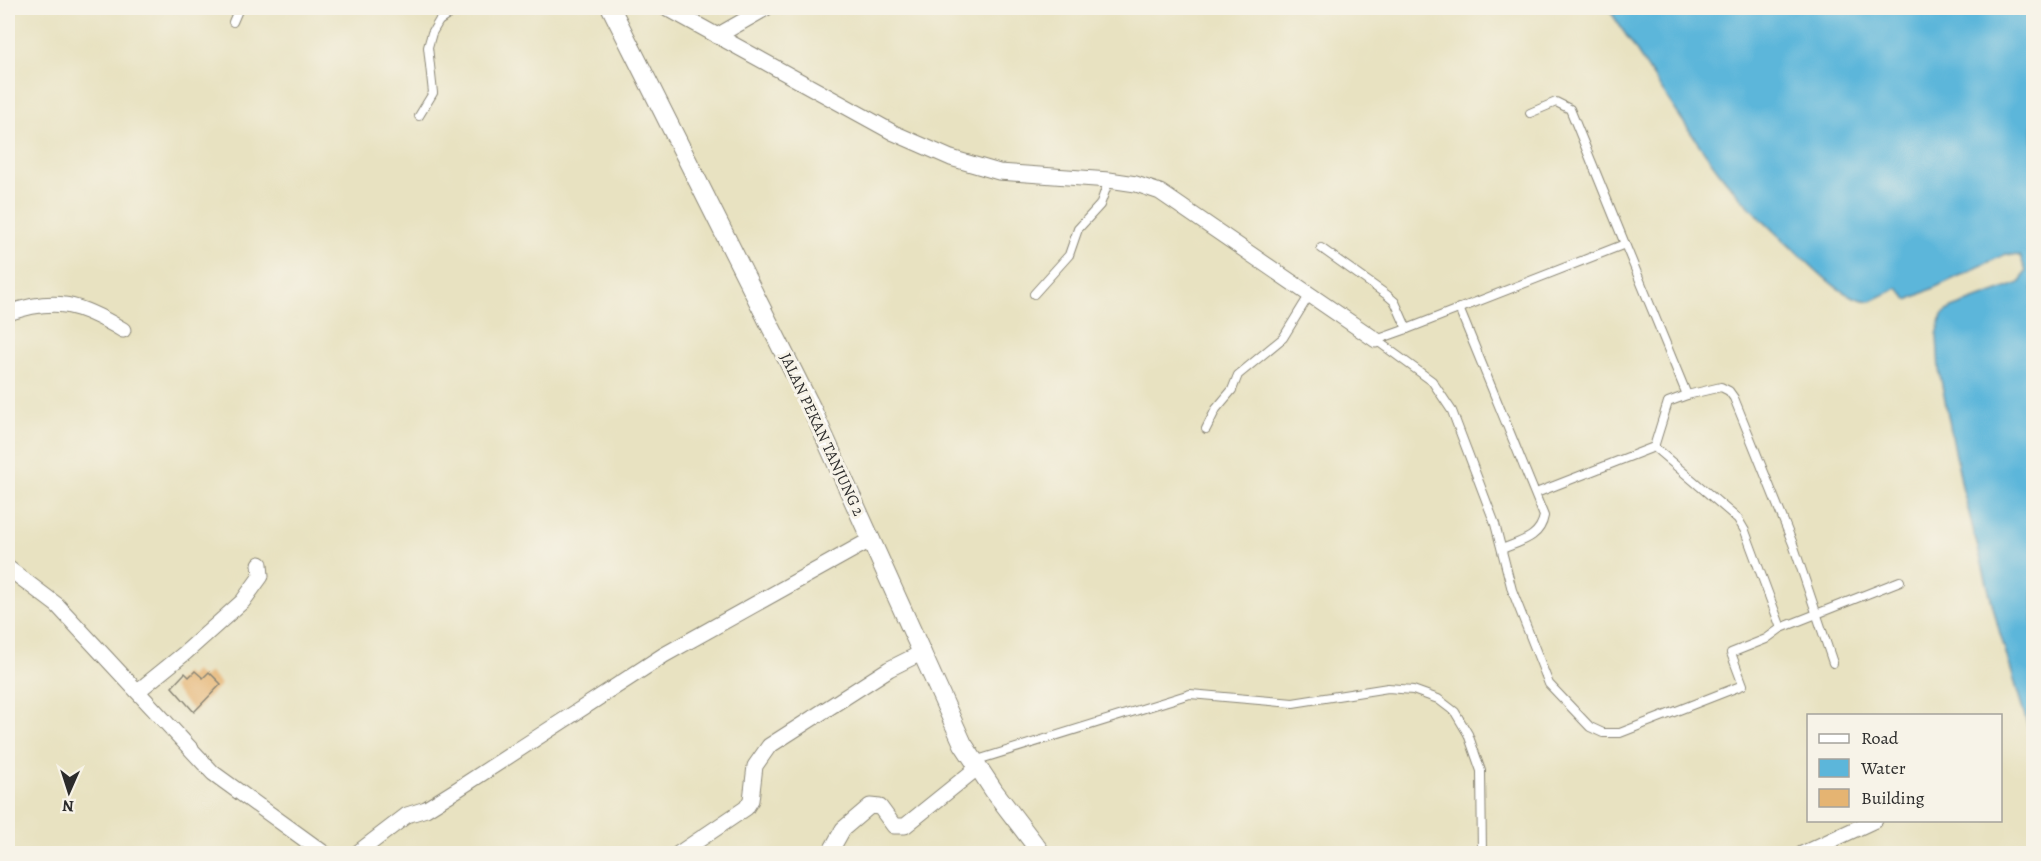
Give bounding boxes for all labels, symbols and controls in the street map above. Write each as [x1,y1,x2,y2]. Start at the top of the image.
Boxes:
street label: JALAN PEKAN TANJUNG 2 [775,349,870,520]
legend [1807,714,2002,822]
text: Road [1861,726,1899,750]
text: Water [1860,756,1906,780]
north arrow [39,762,99,822]
text: Building [1861,786,1925,810]
text: N [62,795,75,817]

